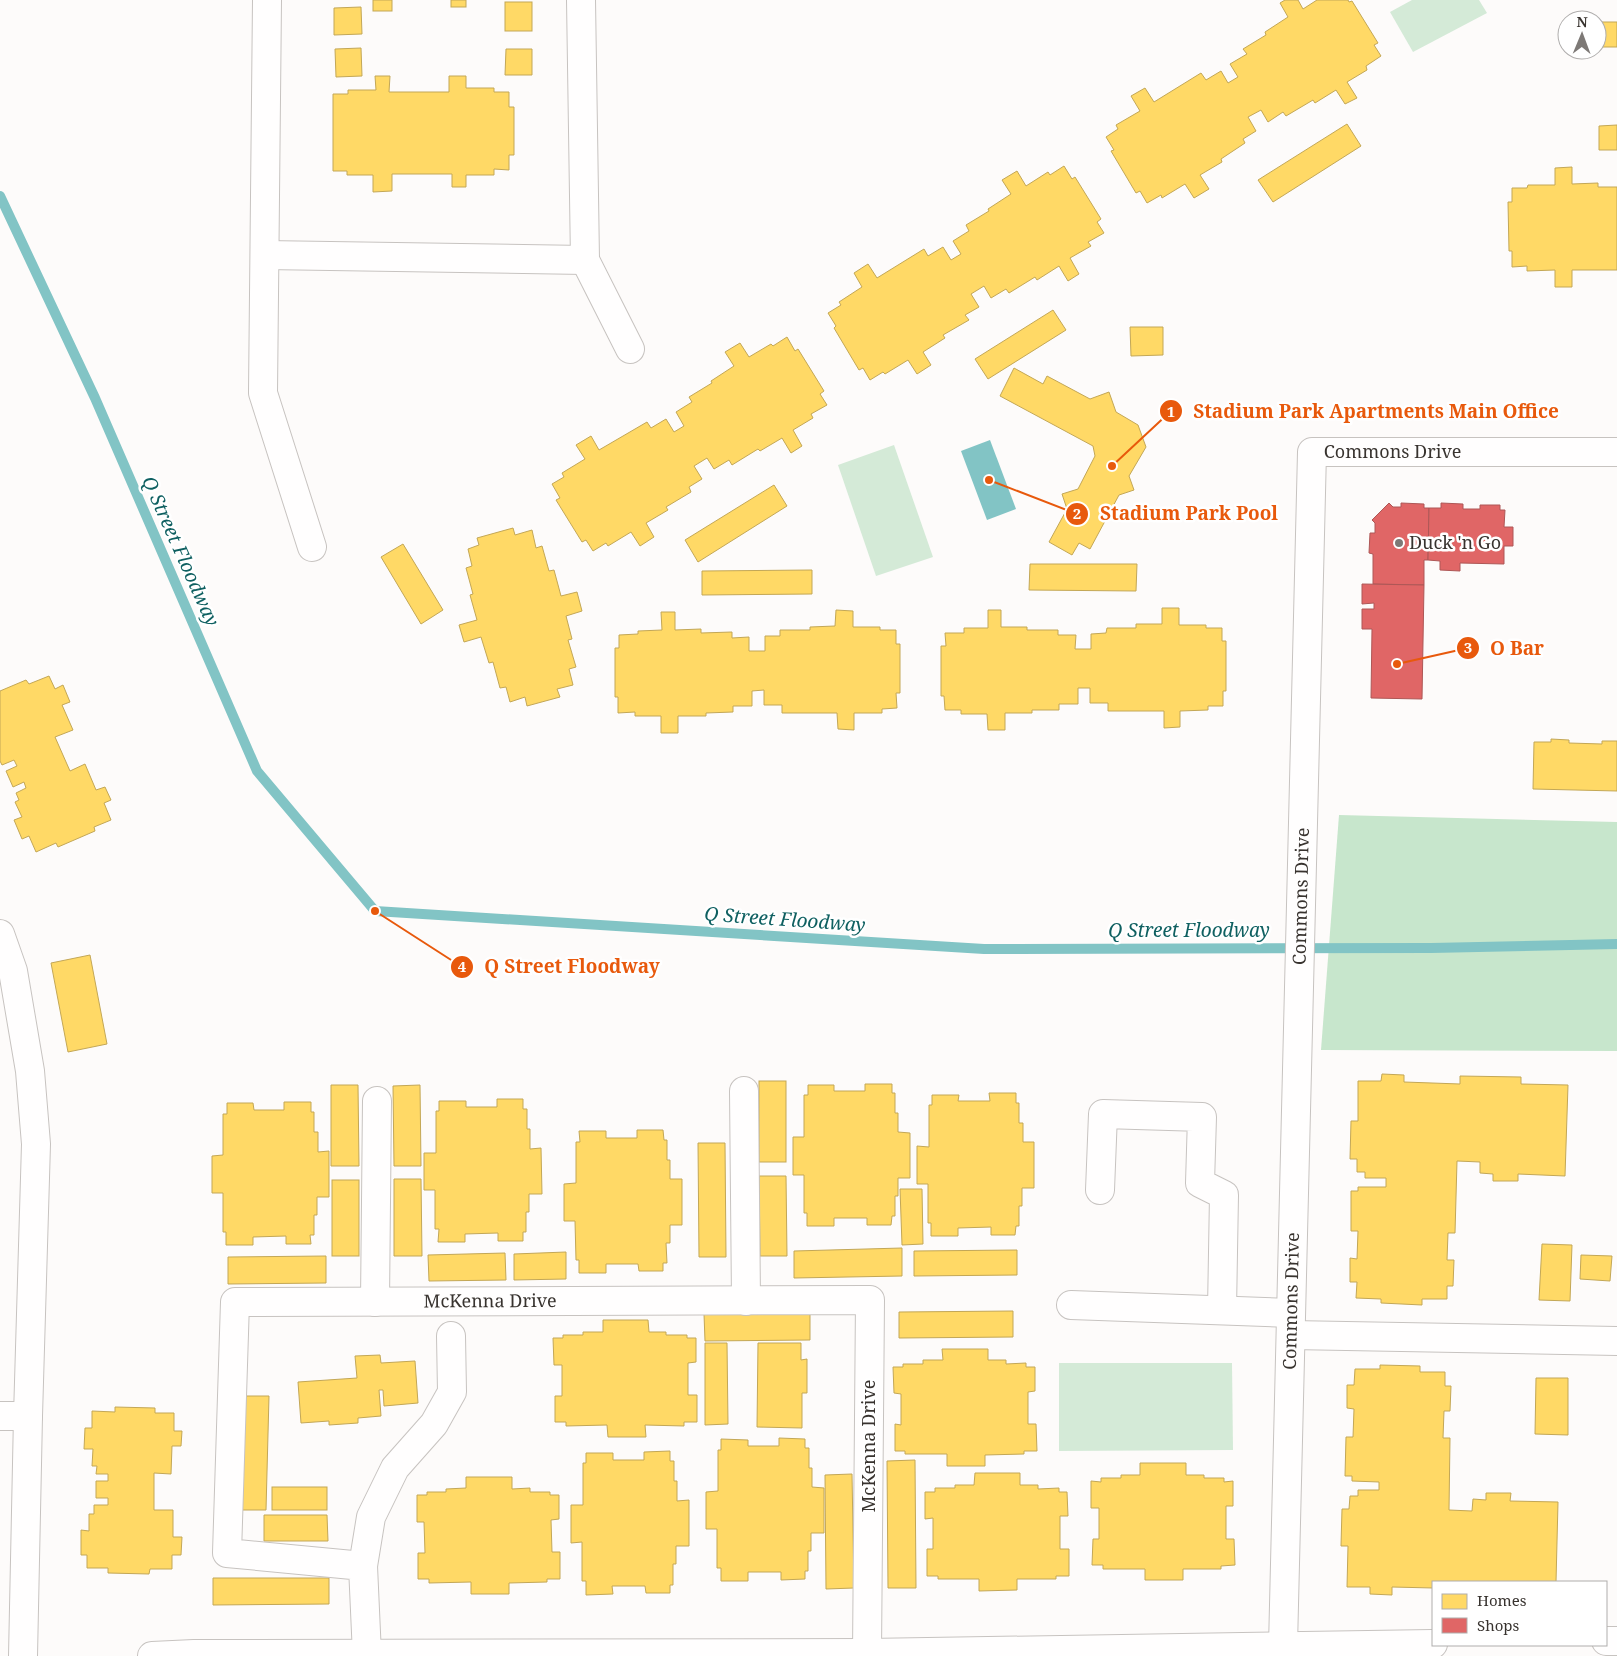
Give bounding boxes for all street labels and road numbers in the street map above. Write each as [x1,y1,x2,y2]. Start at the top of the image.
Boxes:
street label: Commons Drive [1324,439,1462,463]
street label: Commons Drive [1287,827,1314,965]
street label: Commons Drive [1277,1232,1304,1370]
street label: McKenna Drive [424,1288,557,1312]
street label: McKenna Drive [856,1379,880,1513]

